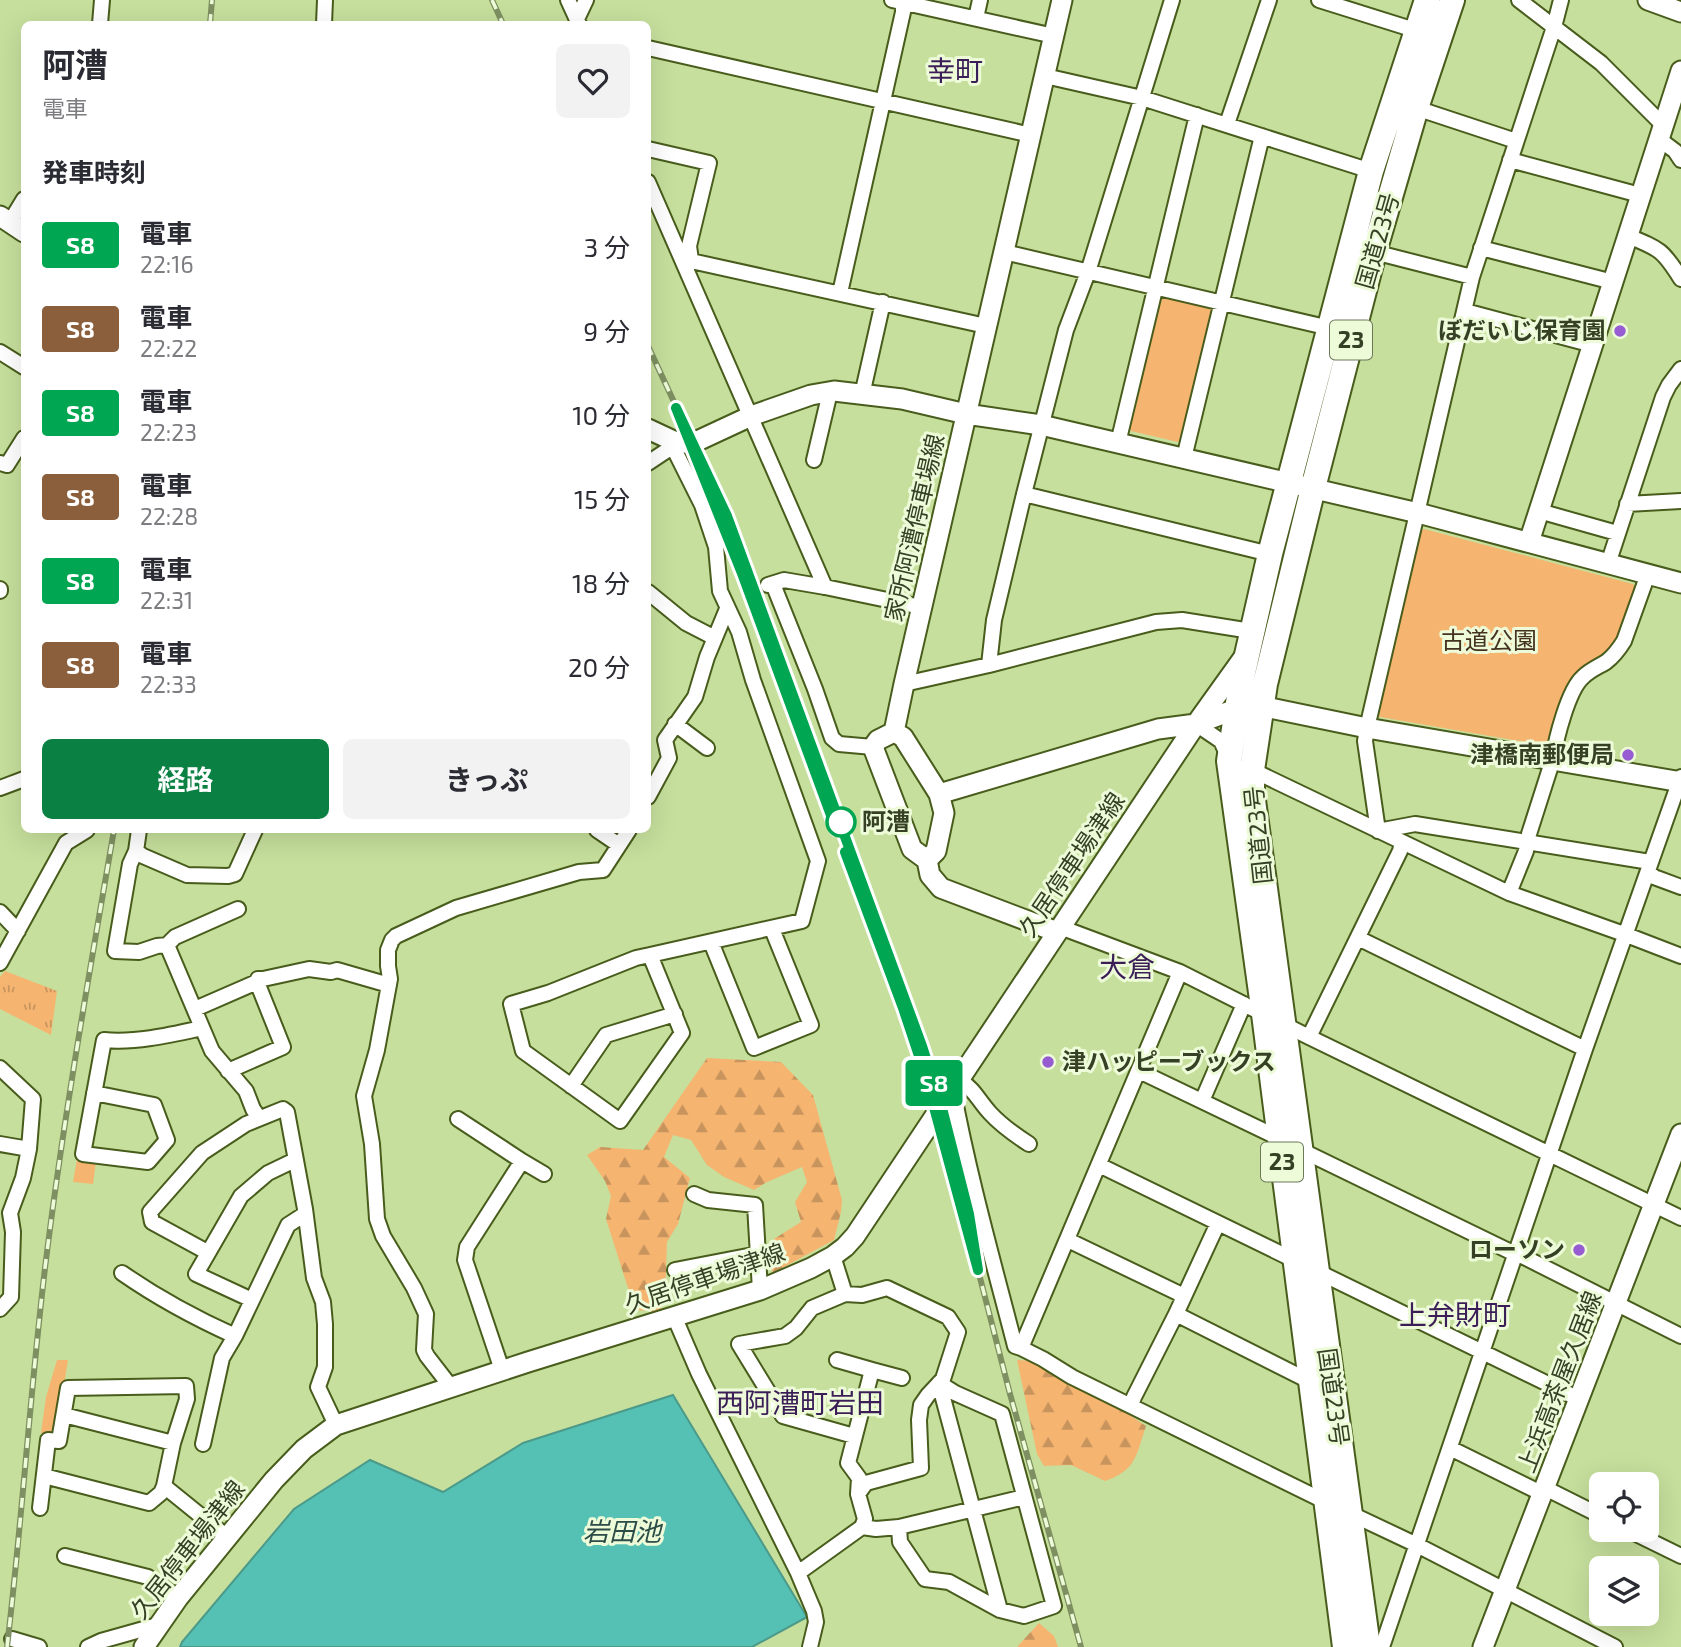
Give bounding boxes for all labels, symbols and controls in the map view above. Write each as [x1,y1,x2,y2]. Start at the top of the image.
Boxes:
text: 阿漕 [42,44,108,84]
button: heart [556,44,630,118]
district label: 幸町 [927,53,983,87]
text: 電車 [42,94,88,122]
text: 発車時刻 [42,156,146,187]
street label: 国道23号 [1349,189,1404,292]
text: 電車 [140,217,192,248]
text: S8 [66,230,95,259]
text: 3 分 [584,231,630,262]
text: 22:16 [140,250,194,278]
text: 電車 [140,301,192,332]
text: S8 [66,314,95,343]
text: 9 分 [583,315,630,346]
place label: ぼだいじ保育園 [1438,315,1606,344]
road number: 23 [1330,320,1372,360]
marker: ぼだいじ保育園 [1612,323,1628,339]
text: 22:22 [140,334,197,362]
text: 電車 [140,385,192,416]
text: S8 [66,398,95,427]
text: 10 分 [572,399,630,430]
text: 22:23 [140,418,197,446]
street label: 家所阿漕停車場線 [878,431,949,624]
text: 電車 [140,469,192,500]
text: S8 [66,482,95,511]
text: 15 分 [574,483,630,514]
text: 22:28 [140,502,198,530]
text: 電車 [140,553,192,584]
text: S8 [66,566,95,595]
text: 18 分 [572,567,630,598]
text: 22:31 [140,586,193,614]
park label: 古道公園 [1441,625,1537,654]
text: 電車 [140,637,192,668]
text: S8 [66,650,95,679]
text: 20 分 [568,651,630,682]
text: 22:33 [140,670,197,698]
button: 経路 [42,739,329,819]
button: きっぷ [343,739,630,819]
place label: 津橋南郵便局 [1470,739,1614,768]
marker: 津橋南郵便局 [1620,747,1636,763]
street label: 国道23号 [1238,784,1277,886]
street label: 久居停車場津線 [1012,786,1130,942]
place label: 阿漕 [862,806,910,835]
marker: 阿漕 [826,807,856,837]
district label: 大倉 [1099,949,1155,983]
place label: 津ハッピーブックス [1062,1046,1276,1075]
marker: 津ハッピーブックス [1040,1054,1056,1070]
line badge: S8 [902,1060,965,1106]
text: S8 [919,1068,949,1097]
road number: 23 [1261,1142,1303,1182]
place label: ローソン [1469,1234,1565,1263]
street label: 久居停車場津線 [620,1237,789,1319]
marker: ローソン [1571,1242,1587,1258]
street label: 上浜高茶屋久居線 [1511,1287,1607,1476]
district label: 上弁財町 [1399,1297,1511,1331]
street label: 国道23号 [1313,1346,1356,1448]
district label: 西阿漕町岩田 [716,1385,884,1419]
map controls [1589,1472,1659,1626]
button: locate [1589,1472,1659,1542]
street label: 久居停車場津線 [124,1474,250,1624]
water label: 岩田池 [583,1515,664,1546]
button: layers [1589,1556,1659,1626]

